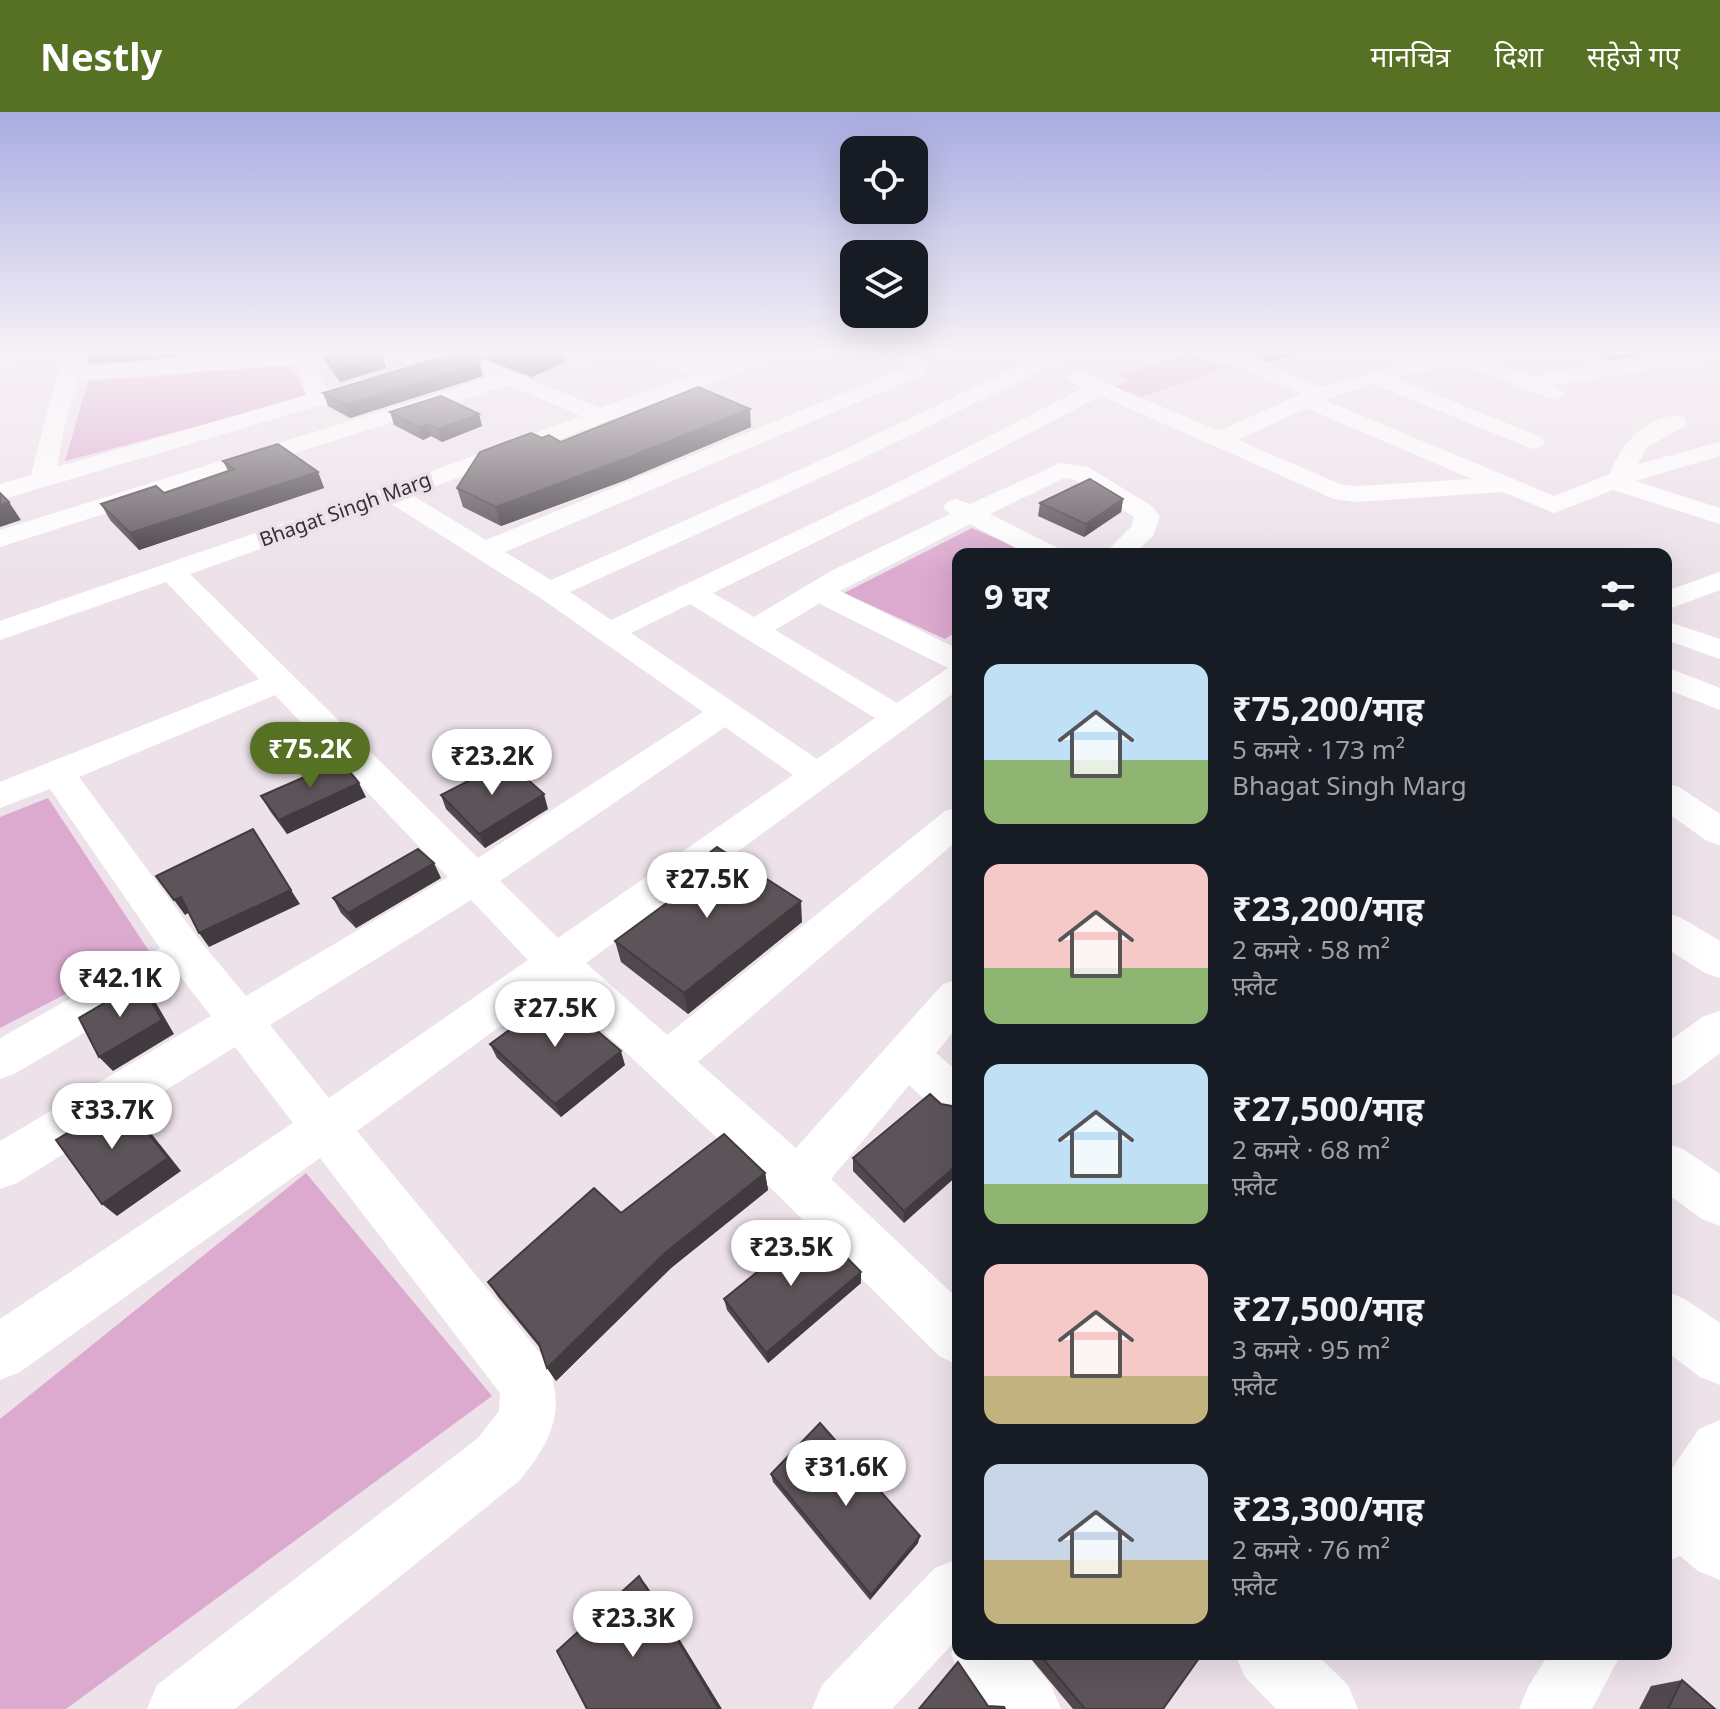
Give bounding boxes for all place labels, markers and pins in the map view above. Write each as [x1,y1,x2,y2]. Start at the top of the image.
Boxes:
pin: ₹75.2K [245,722,375,790]
pin: ₹23.2K [427,729,557,797]
pin: ₹27.5K [642,852,772,920]
pin: ₹42.1K [55,951,185,1019]
pin: ₹27.5K [490,981,620,1049]
pin: ₹33.7K [47,1083,177,1151]
pin: ₹23.5K [726,1220,856,1288]
pin: ₹31.6K [781,1440,911,1508]
pin: ₹23.3K [568,1591,698,1659]

